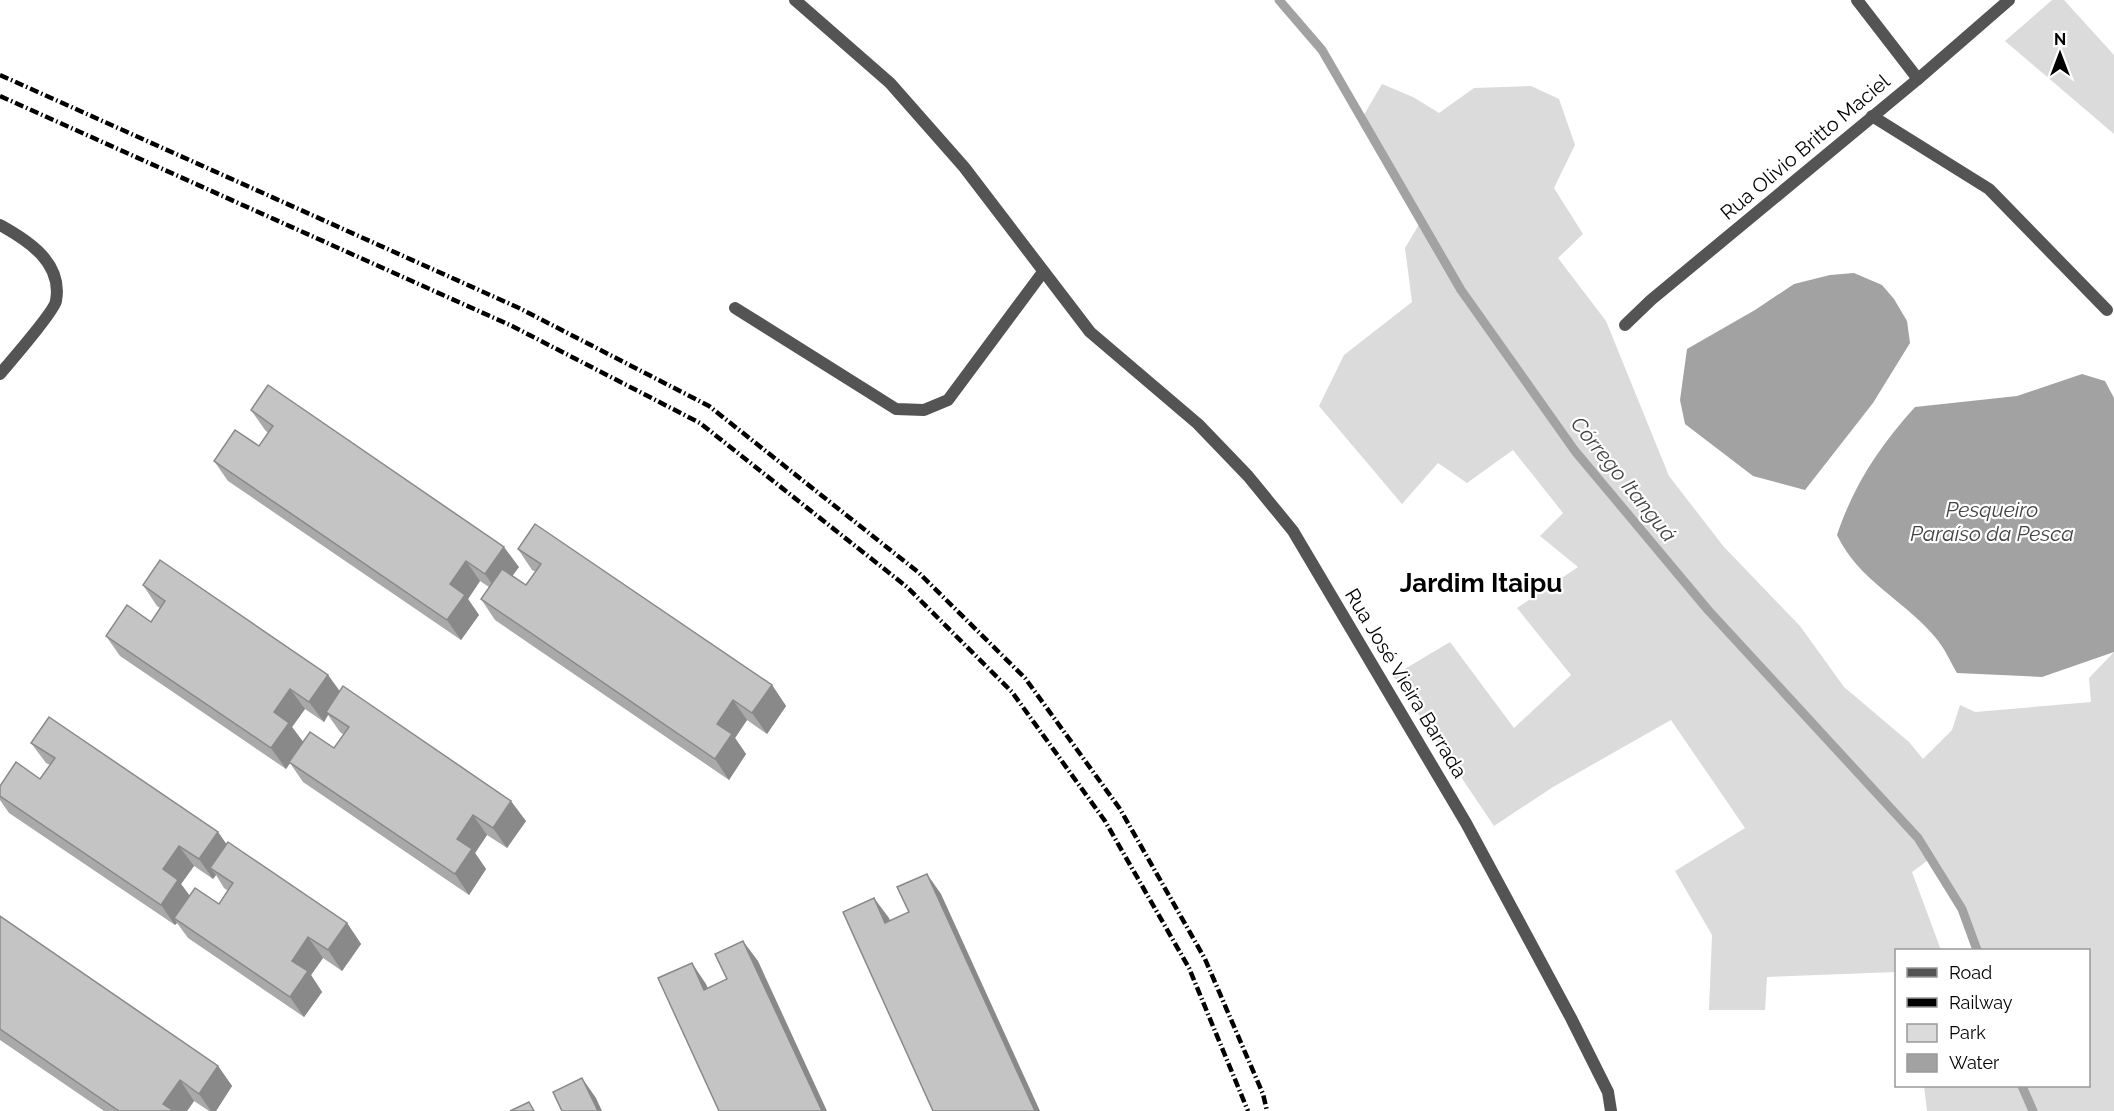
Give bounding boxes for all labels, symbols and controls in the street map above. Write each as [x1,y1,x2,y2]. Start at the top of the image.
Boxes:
north arrow [2030,24,2090,84]
text: N [2054,30,2066,49]
street label: Rua Olivio Britto Maciel [1716,69,1895,225]
water label: Córrego Itanguá [1566,411,1682,547]
water label: Pesqueiro Paraíso da Pesca [1910,497,2074,546]
district label: Jardim Itaipu [1400,568,1562,598]
street label: Rua José Vieira Barrada [1340,584,1472,782]
legend [1895,949,2090,1087]
text: Road [1949,962,1992,983]
text: Railway [1949,992,2013,1013]
text: Park [1949,1022,1986,1043]
text: Water [1949,1052,2000,1073]

